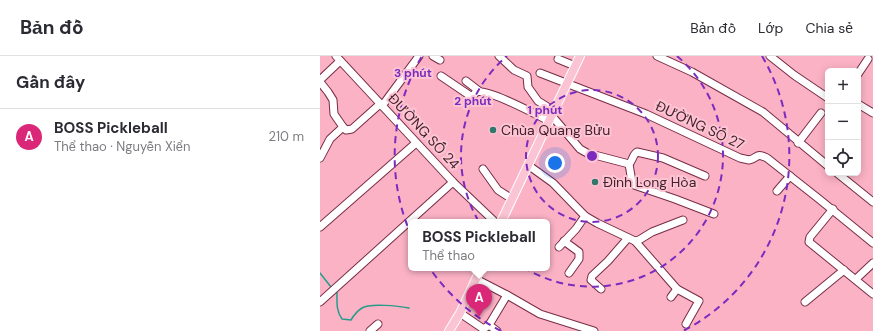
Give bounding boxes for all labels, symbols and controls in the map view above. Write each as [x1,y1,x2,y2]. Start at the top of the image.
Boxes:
text: Bản đồ [20,15,83,40]
text: Bản đồ [690,19,736,37]
text: Lớp [758,19,783,37]
text: Chia sẻ [805,19,853,37]
text: 3 phút [394,65,432,81]
map controls [825,68,861,176]
button: + [825,68,861,104]
text: Gần đây [16,71,85,93]
street label: ĐƯỜNG SỐ 24 [384,89,464,173]
text: 2 phút [454,93,492,109]
street label: ĐƯỜNG SỐ 27 [653,97,747,153]
text: 1 phút [527,102,563,118]
button: − [825,104,861,140]
text: BOSS Pickleball [54,118,168,138]
place label: Chùa Quang Bửu [501,121,610,139]
marker: Chùa Quang Bửu [488,125,498,135]
text: A [24,128,34,145]
text: 210 m [269,128,304,145]
text: Thể thao · Nguyễn Xiển [54,138,191,155]
button: locate [825,140,861,176]
centre of rings [585,149,599,163]
your location [545,153,565,173]
place label: Đình Long Hòa [603,173,696,191]
marker: Đình Long Hòa [590,177,600,187]
popup [408,219,550,271]
text: BOSS Pickleball [422,227,536,247]
text: Thể thao [422,247,475,264]
pin: A [466,284,492,317]

